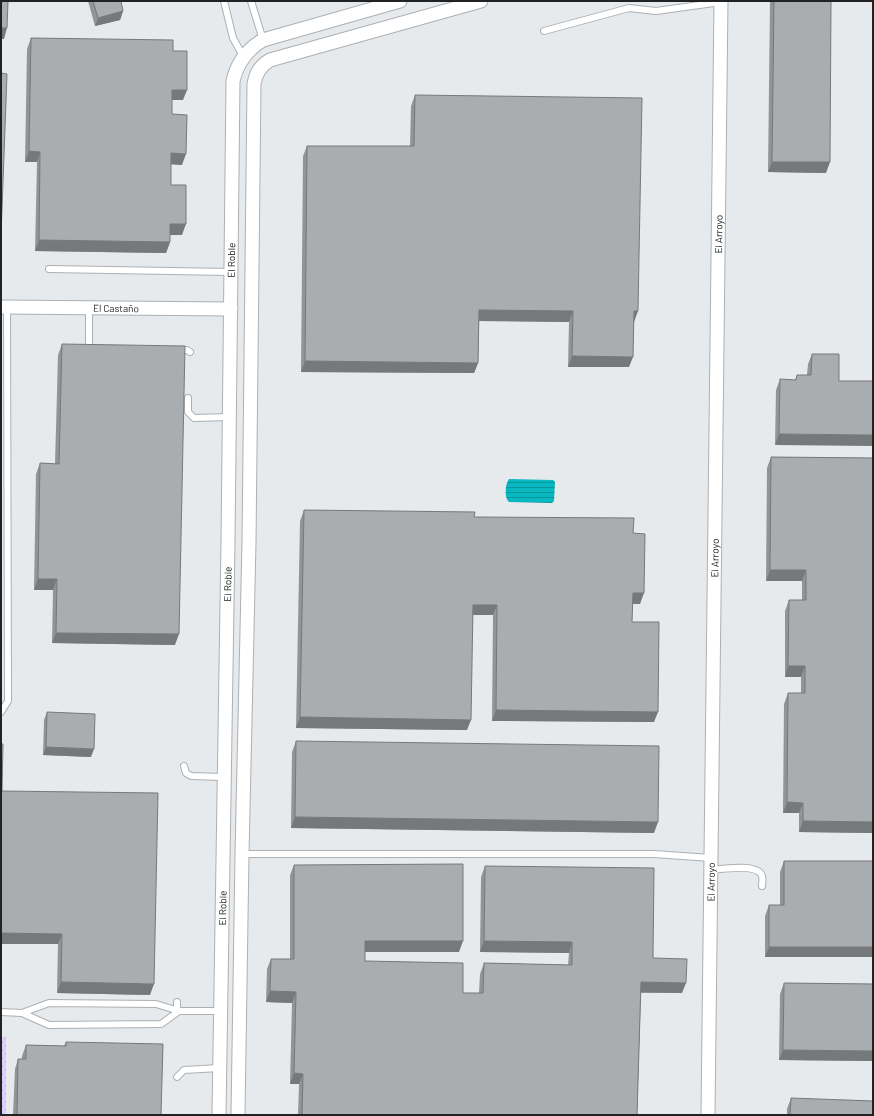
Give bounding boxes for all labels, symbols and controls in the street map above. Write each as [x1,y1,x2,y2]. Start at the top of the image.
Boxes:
street label: El Arroyo [712,215,725,254]
street label: El Roble [225,242,237,278]
street label: El Castaño [93,302,139,314]
street label: El Arroyo [708,539,721,578]
street label: El Roble [221,566,234,602]
street label: El Arroyo [704,863,717,902]
street label: El Roble [216,890,229,926]

